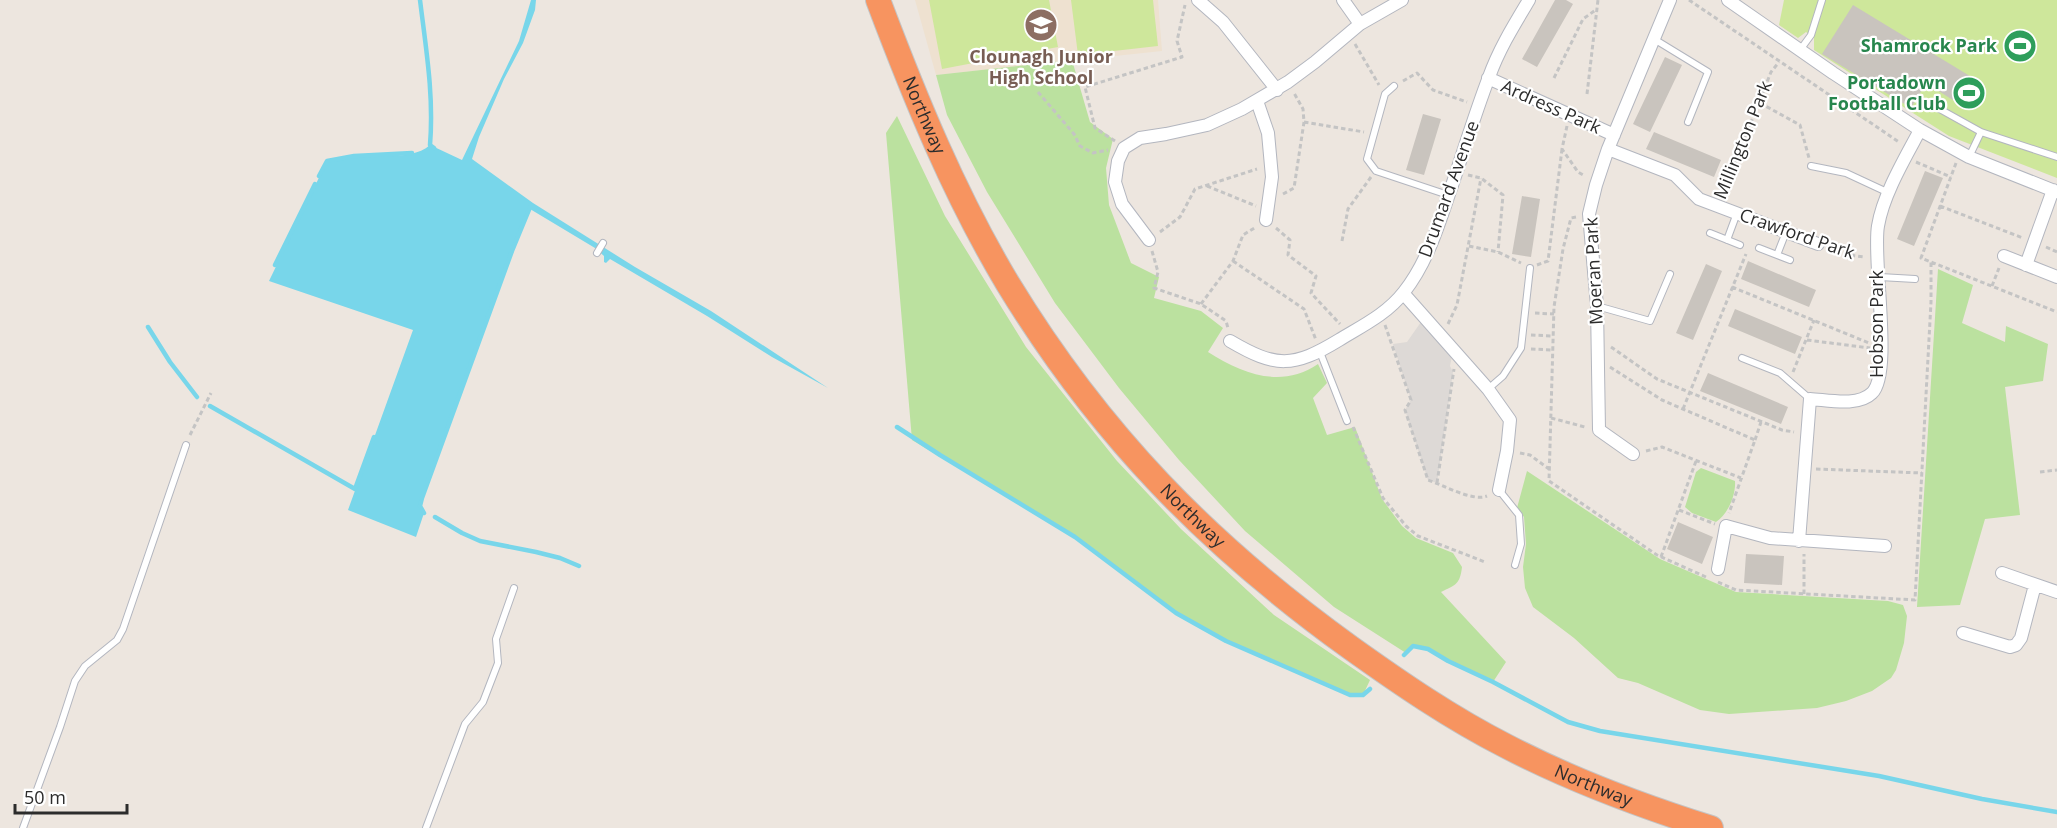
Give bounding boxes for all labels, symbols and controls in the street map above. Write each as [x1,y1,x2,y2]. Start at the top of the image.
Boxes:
school or university icon: Clounagh Junior High School [1023,7,1059,43]
sports icon: Shamrock Park [2002,28,2038,64]
place label: Shamrock Park [1861,33,1998,57]
place label: Clounagh Junior High School [969,44,1113,89]
place label: Portadown Football Club [1828,70,1946,115]
street label: Northway [898,72,952,158]
street label: Ardress Park [1498,73,1606,139]
sports icon: Portadown Football Club [1951,75,1987,111]
street label: Millington Park [1707,76,1777,202]
street label: Drumard Avenue [1412,117,1484,260]
street label: Crawford Park [1737,202,1859,264]
street label: Moeran Park [1578,216,1608,326]
street label: Hobson Park [1864,270,1888,378]
street label: Northway [1155,478,1232,553]
street label: Northway [1551,758,1637,812]
scale bar [15,777,128,815]
text: 50 m [24,785,66,809]

